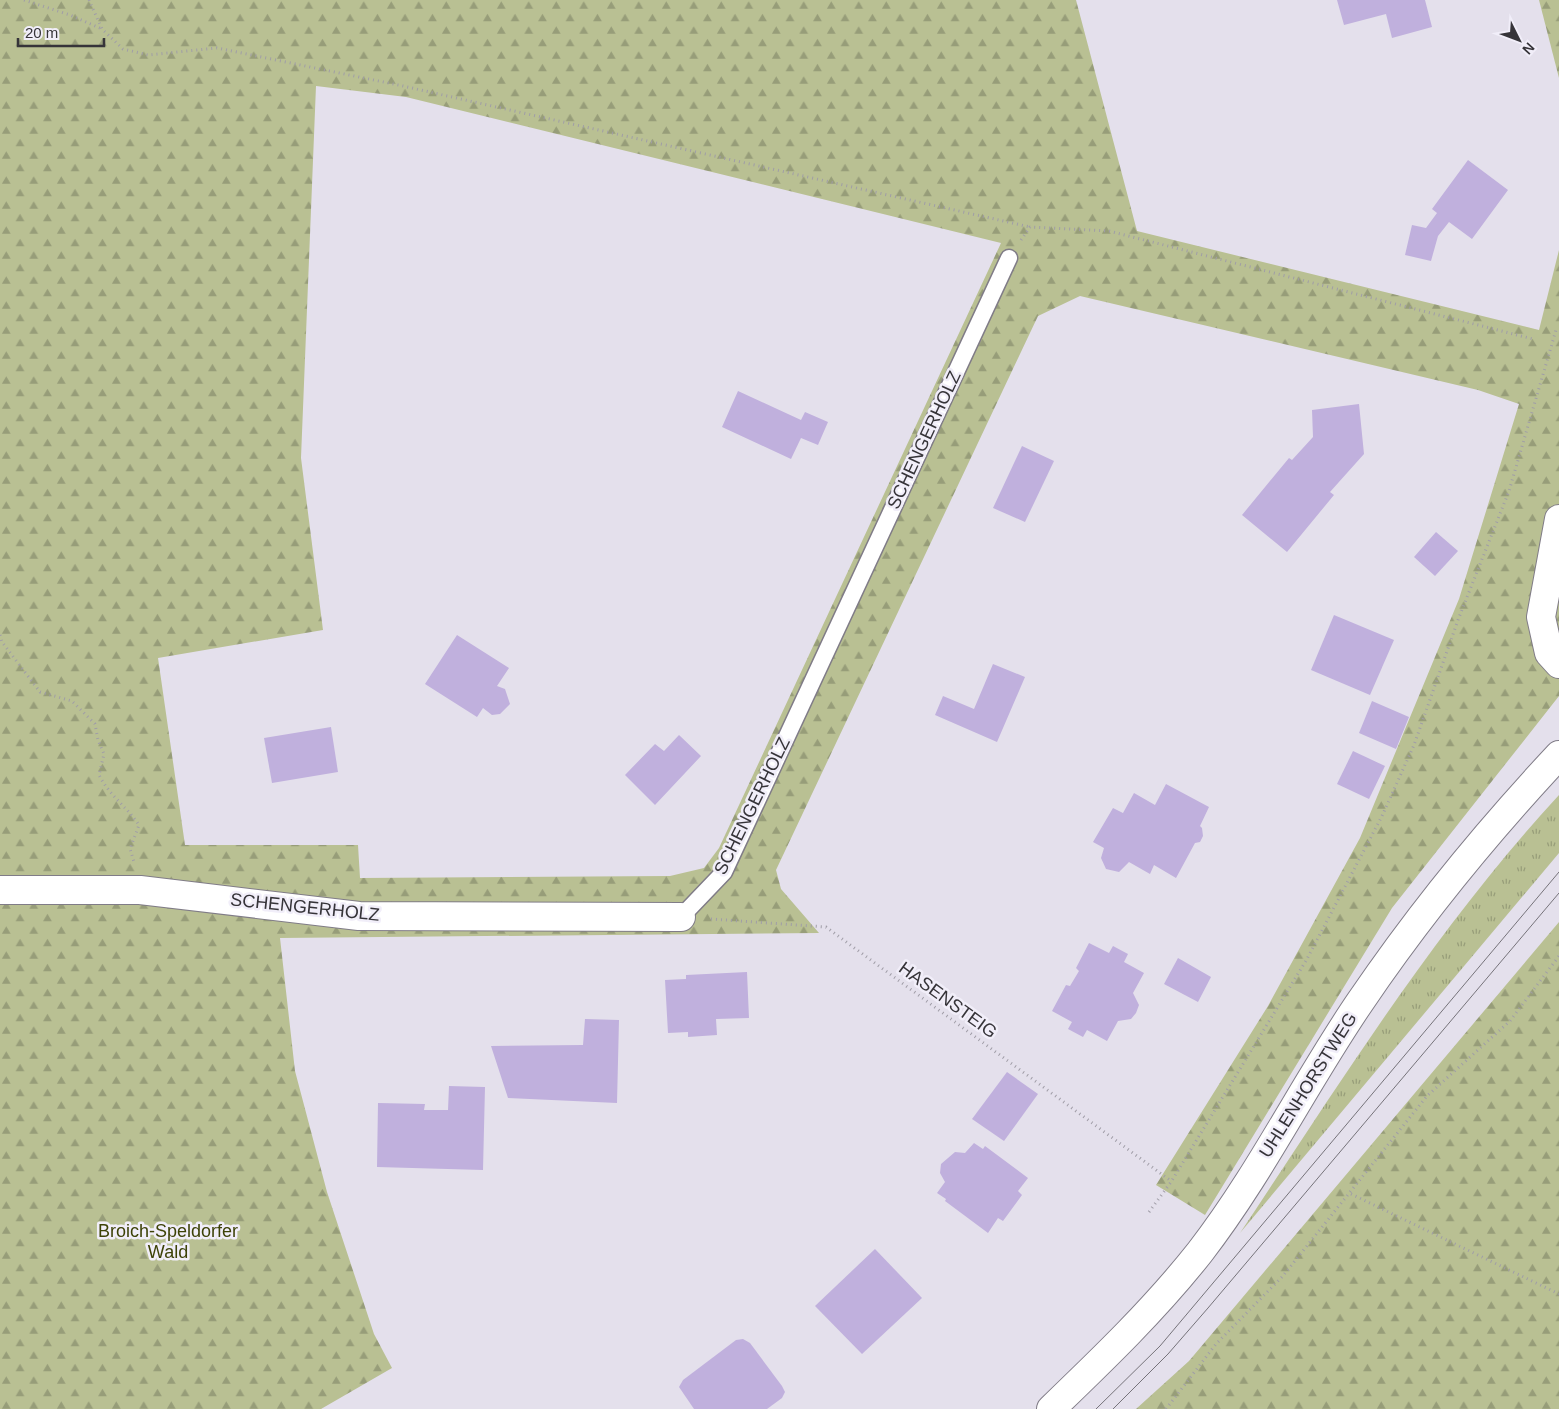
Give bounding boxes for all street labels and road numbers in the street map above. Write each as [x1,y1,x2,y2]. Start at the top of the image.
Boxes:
street label: SCHENGERHOLZ [883,368,965,512]
street label: SCHENGERHOLZ [710,734,794,878]
street label: SCHENGERHOLZ [229,889,381,925]
street label: HASENSTEIG [895,958,1001,1042]
street label: UHLENHORSTWEG [1255,1009,1361,1161]

